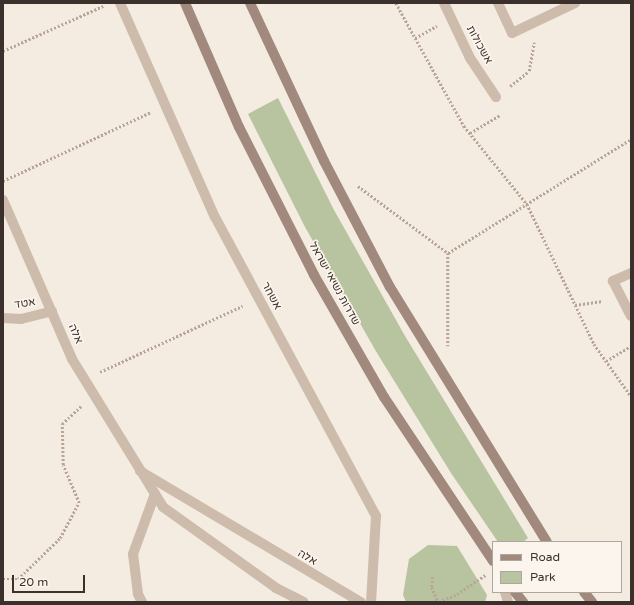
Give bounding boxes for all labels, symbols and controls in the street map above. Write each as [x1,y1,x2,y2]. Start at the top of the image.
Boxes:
street label: אשכולות [463,24,495,66]
street label: שדרות נשיאי ישראל [306,240,362,328]
street label: אשחר [258,280,284,312]
street label: אטד [13,296,37,312]
street label: אלה [65,322,85,346]
legend [492,541,622,593]
street label: אלה [295,547,319,569]
text: Road [530,550,560,564]
scale bar [14,567,87,593]
text: Park [530,570,556,584]
text: 20 m [19,575,48,589]

